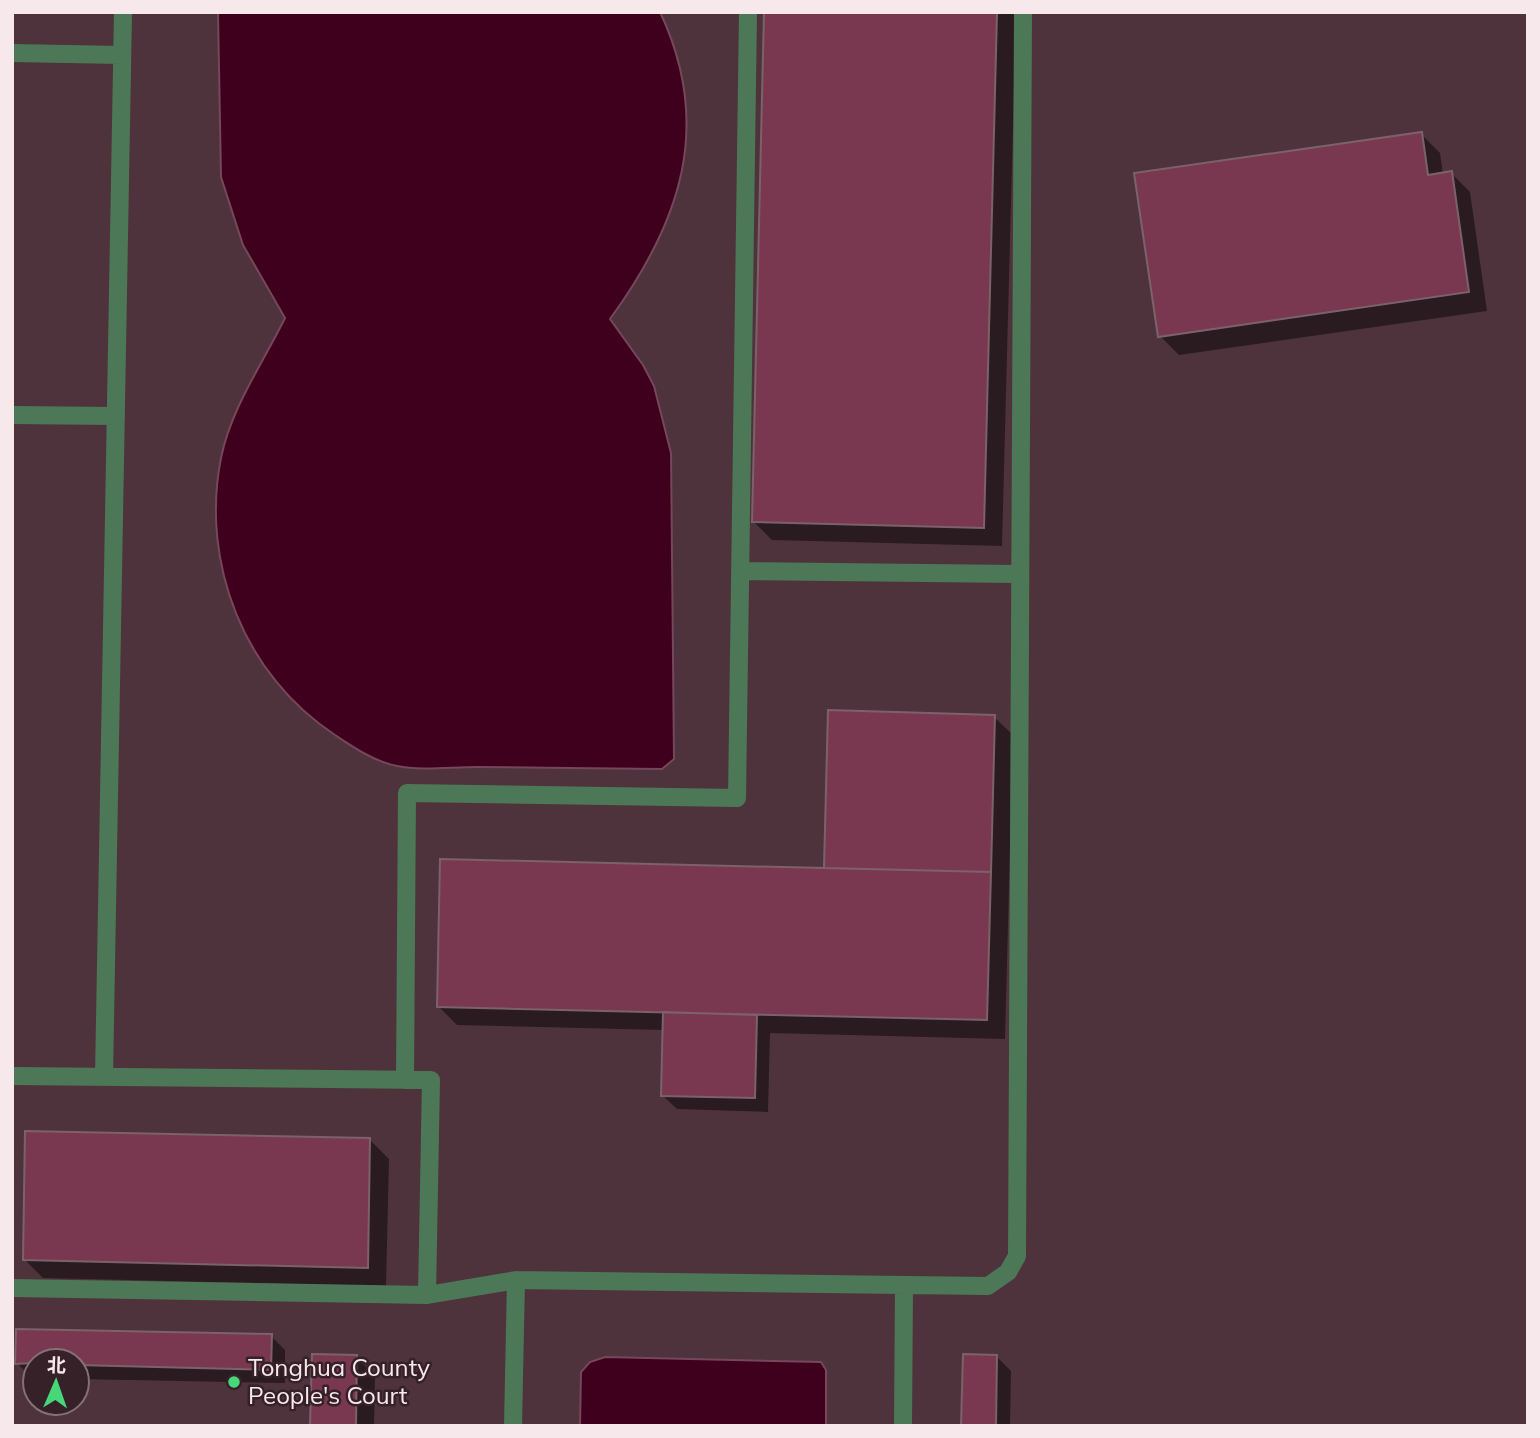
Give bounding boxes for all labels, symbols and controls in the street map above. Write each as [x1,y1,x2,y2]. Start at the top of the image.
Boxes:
north arrow [21,1347,91,1417]
place label: Tonghua County People's Court [248,1352,430,1410]
text: 北 [47,1353,67,1377]
marker: Tonghua County People's Court [226,1374,242,1390]

